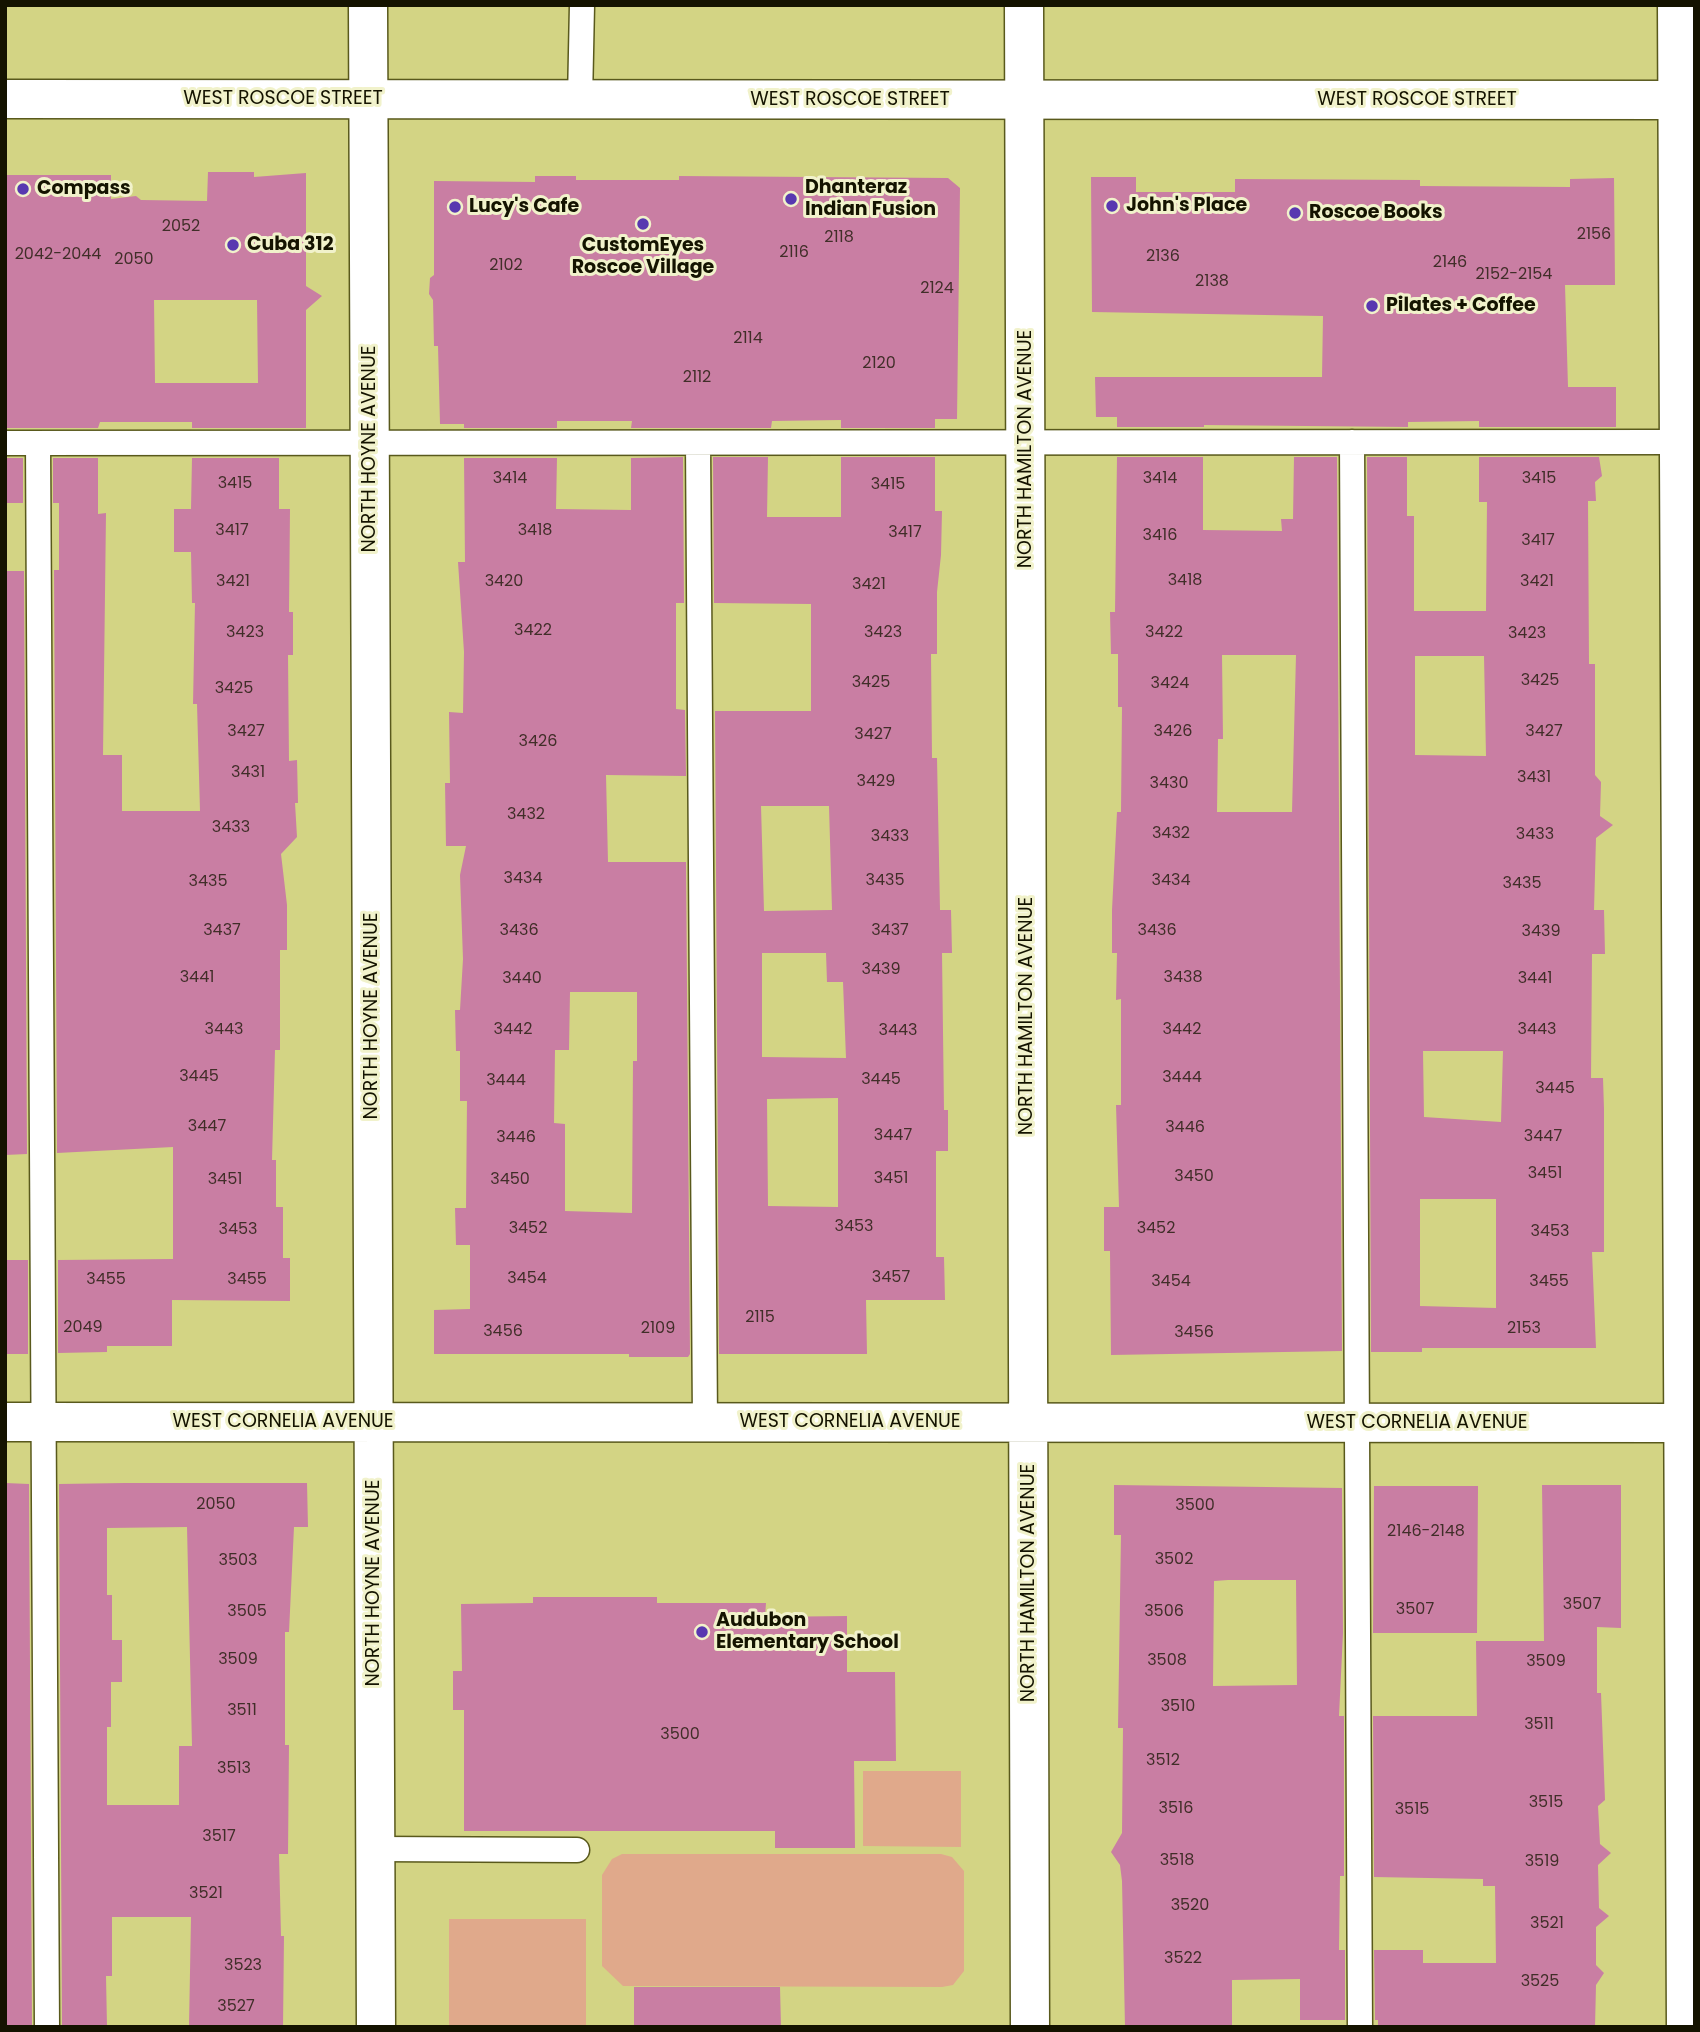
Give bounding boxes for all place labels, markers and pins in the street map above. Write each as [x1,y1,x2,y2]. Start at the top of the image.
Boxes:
place label: Dhanteraz Indian Fusion [805,177,936,221]
place label: Compass [37,178,131,200]
marker: Compass [15,181,31,197]
marker: Dhanteraz Indian Fusion [783,191,799,207]
place label: John's Place [1126,195,1247,217]
place label: Lucy's Cafe [469,196,579,218]
marker: John's Place [1104,198,1120,214]
marker: Lucy's Cafe [447,199,463,215]
place label: Roscoe Books [1309,202,1442,224]
marker: Roscoe Books [1287,205,1303,221]
marker: CustomEyes Roscoe Village [635,216,651,232]
place label: Cuba 312 [247,234,334,256]
place label: CustomEyes Roscoe Village [572,235,714,279]
marker: Cuba 312 [225,237,241,253]
place label: Pilates + Coffee [1386,295,1536,317]
marker: Pilates + Coffee [1364,298,1380,314]
place label: Audubon Elementary School [716,1610,899,1654]
marker: Audubon Elementary School [694,1624,710,1640]

